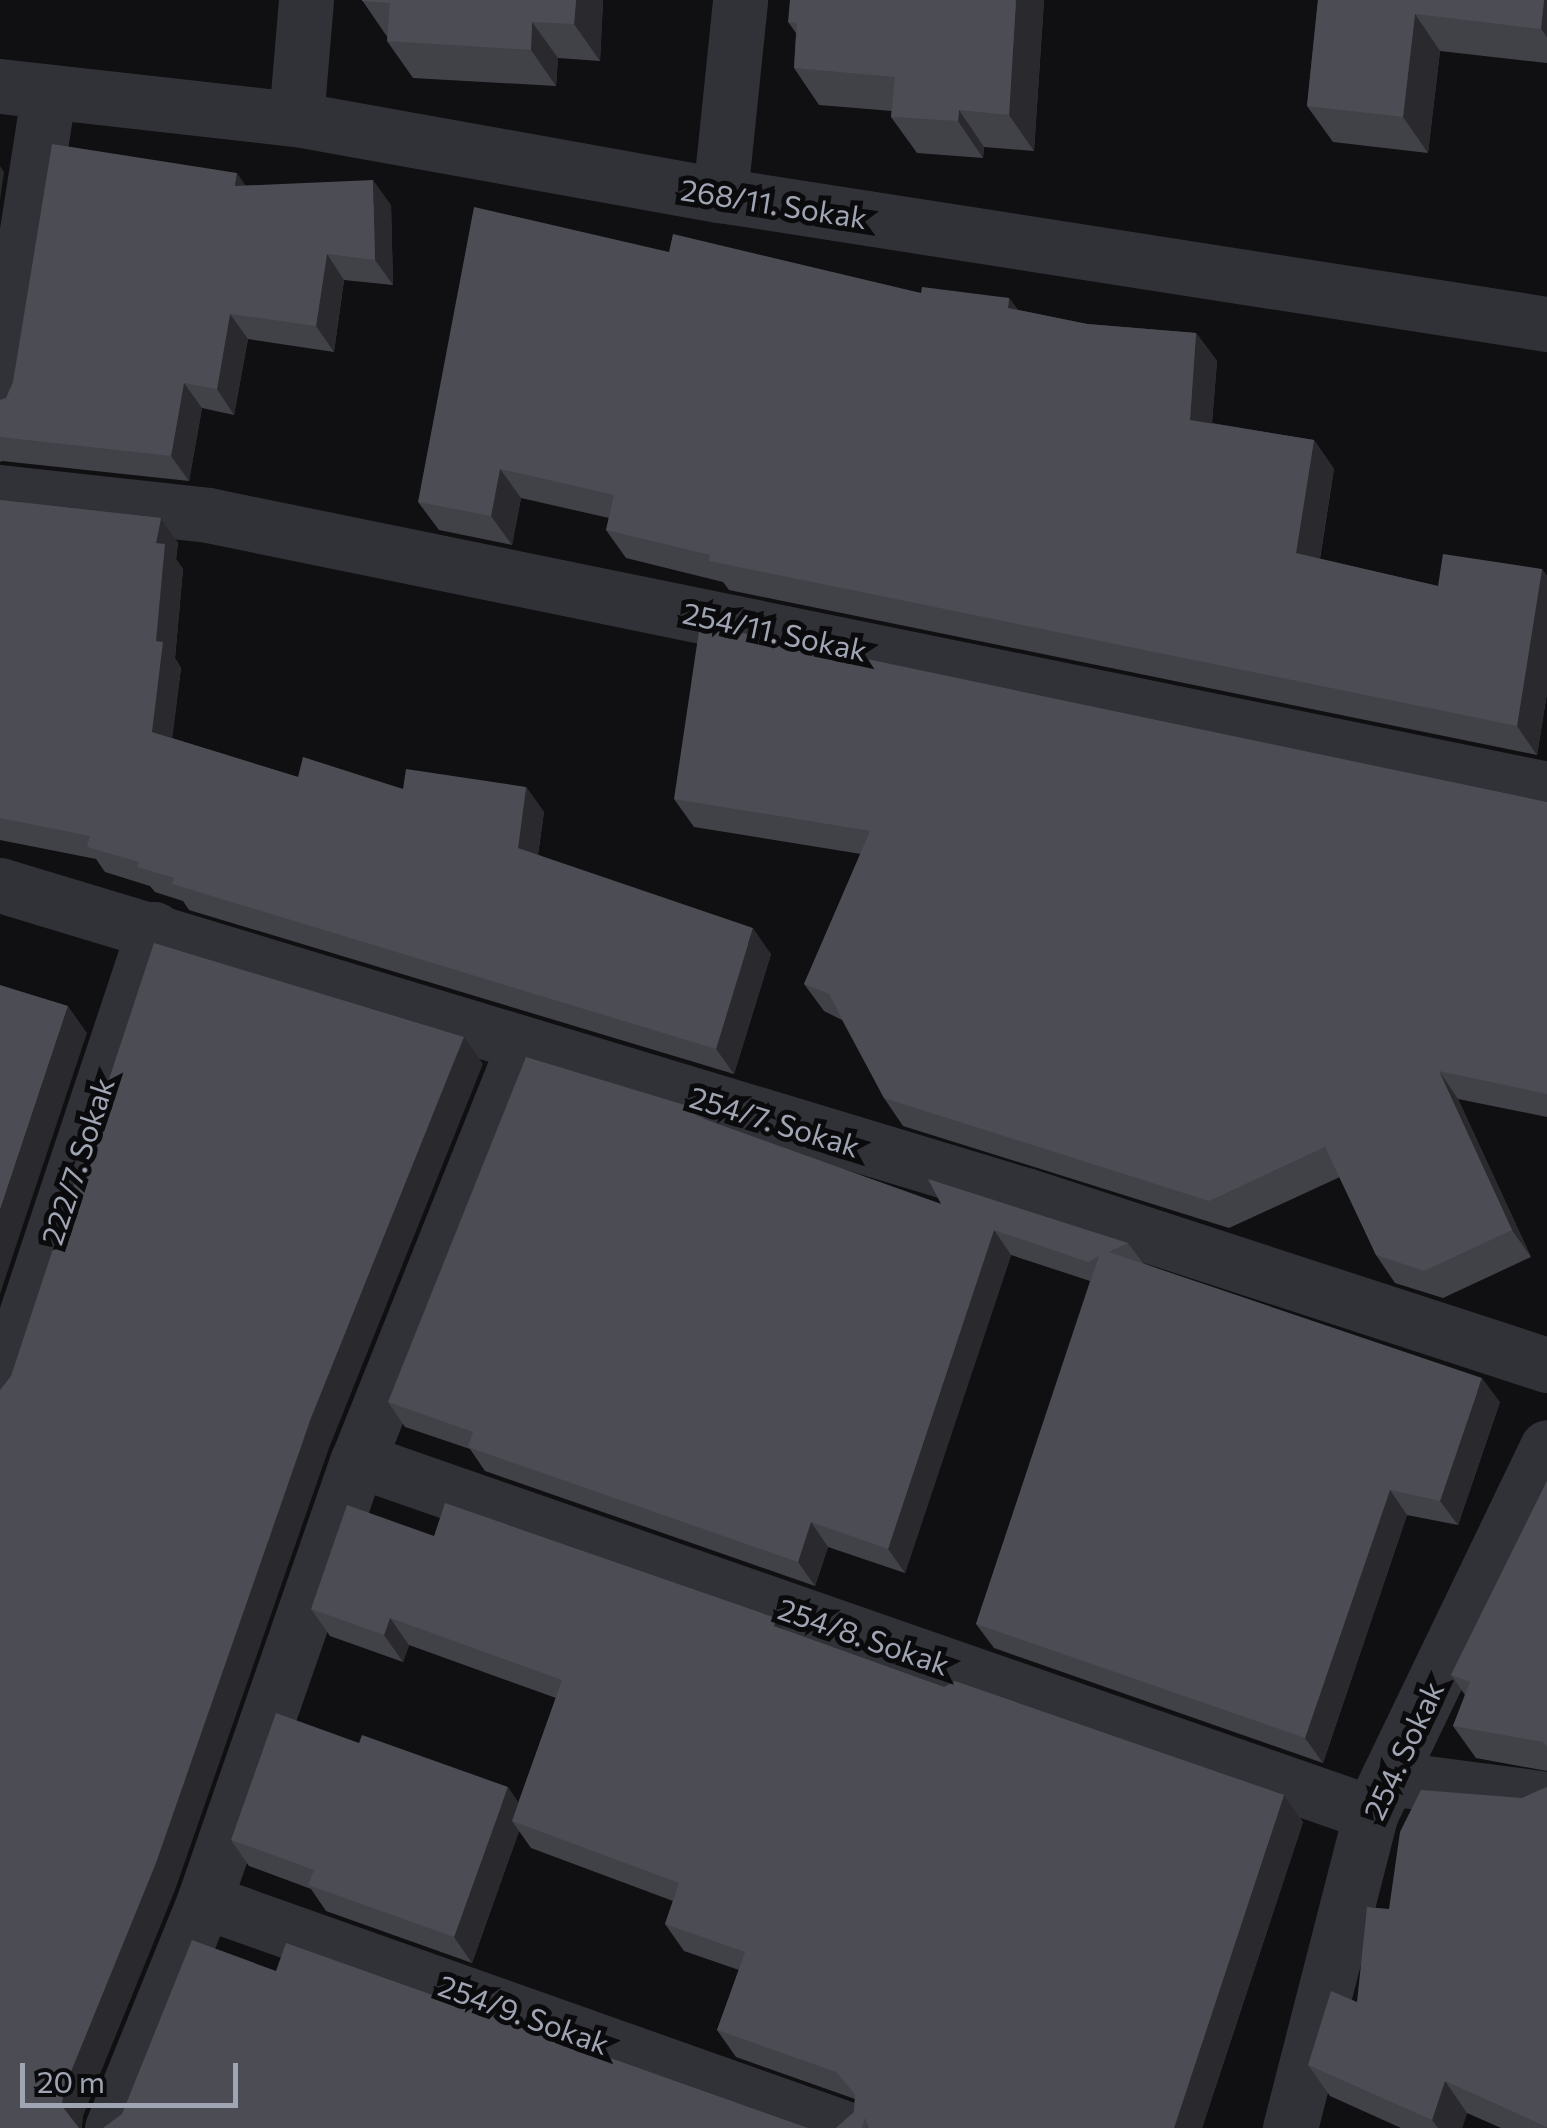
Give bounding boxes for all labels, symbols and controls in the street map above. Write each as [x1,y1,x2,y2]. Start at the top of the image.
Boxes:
street label: 268/11. Sokak [678,171,870,235]
street label: 254/11. Sokak [680,594,870,668]
street label: 222/7. Sokak [33,1073,121,1249]
street label: 254/7. Sokak [686,1078,864,1164]
street label: 254/8. Sokak [774,1590,954,1682]
street label: 254. Sokak [1355,1675,1451,1825]
street label: 254/9. Sokak [434,1967,614,2061]
scale bar [25,2043,242,2105]
text: 20 m [37,2062,105,2099]

